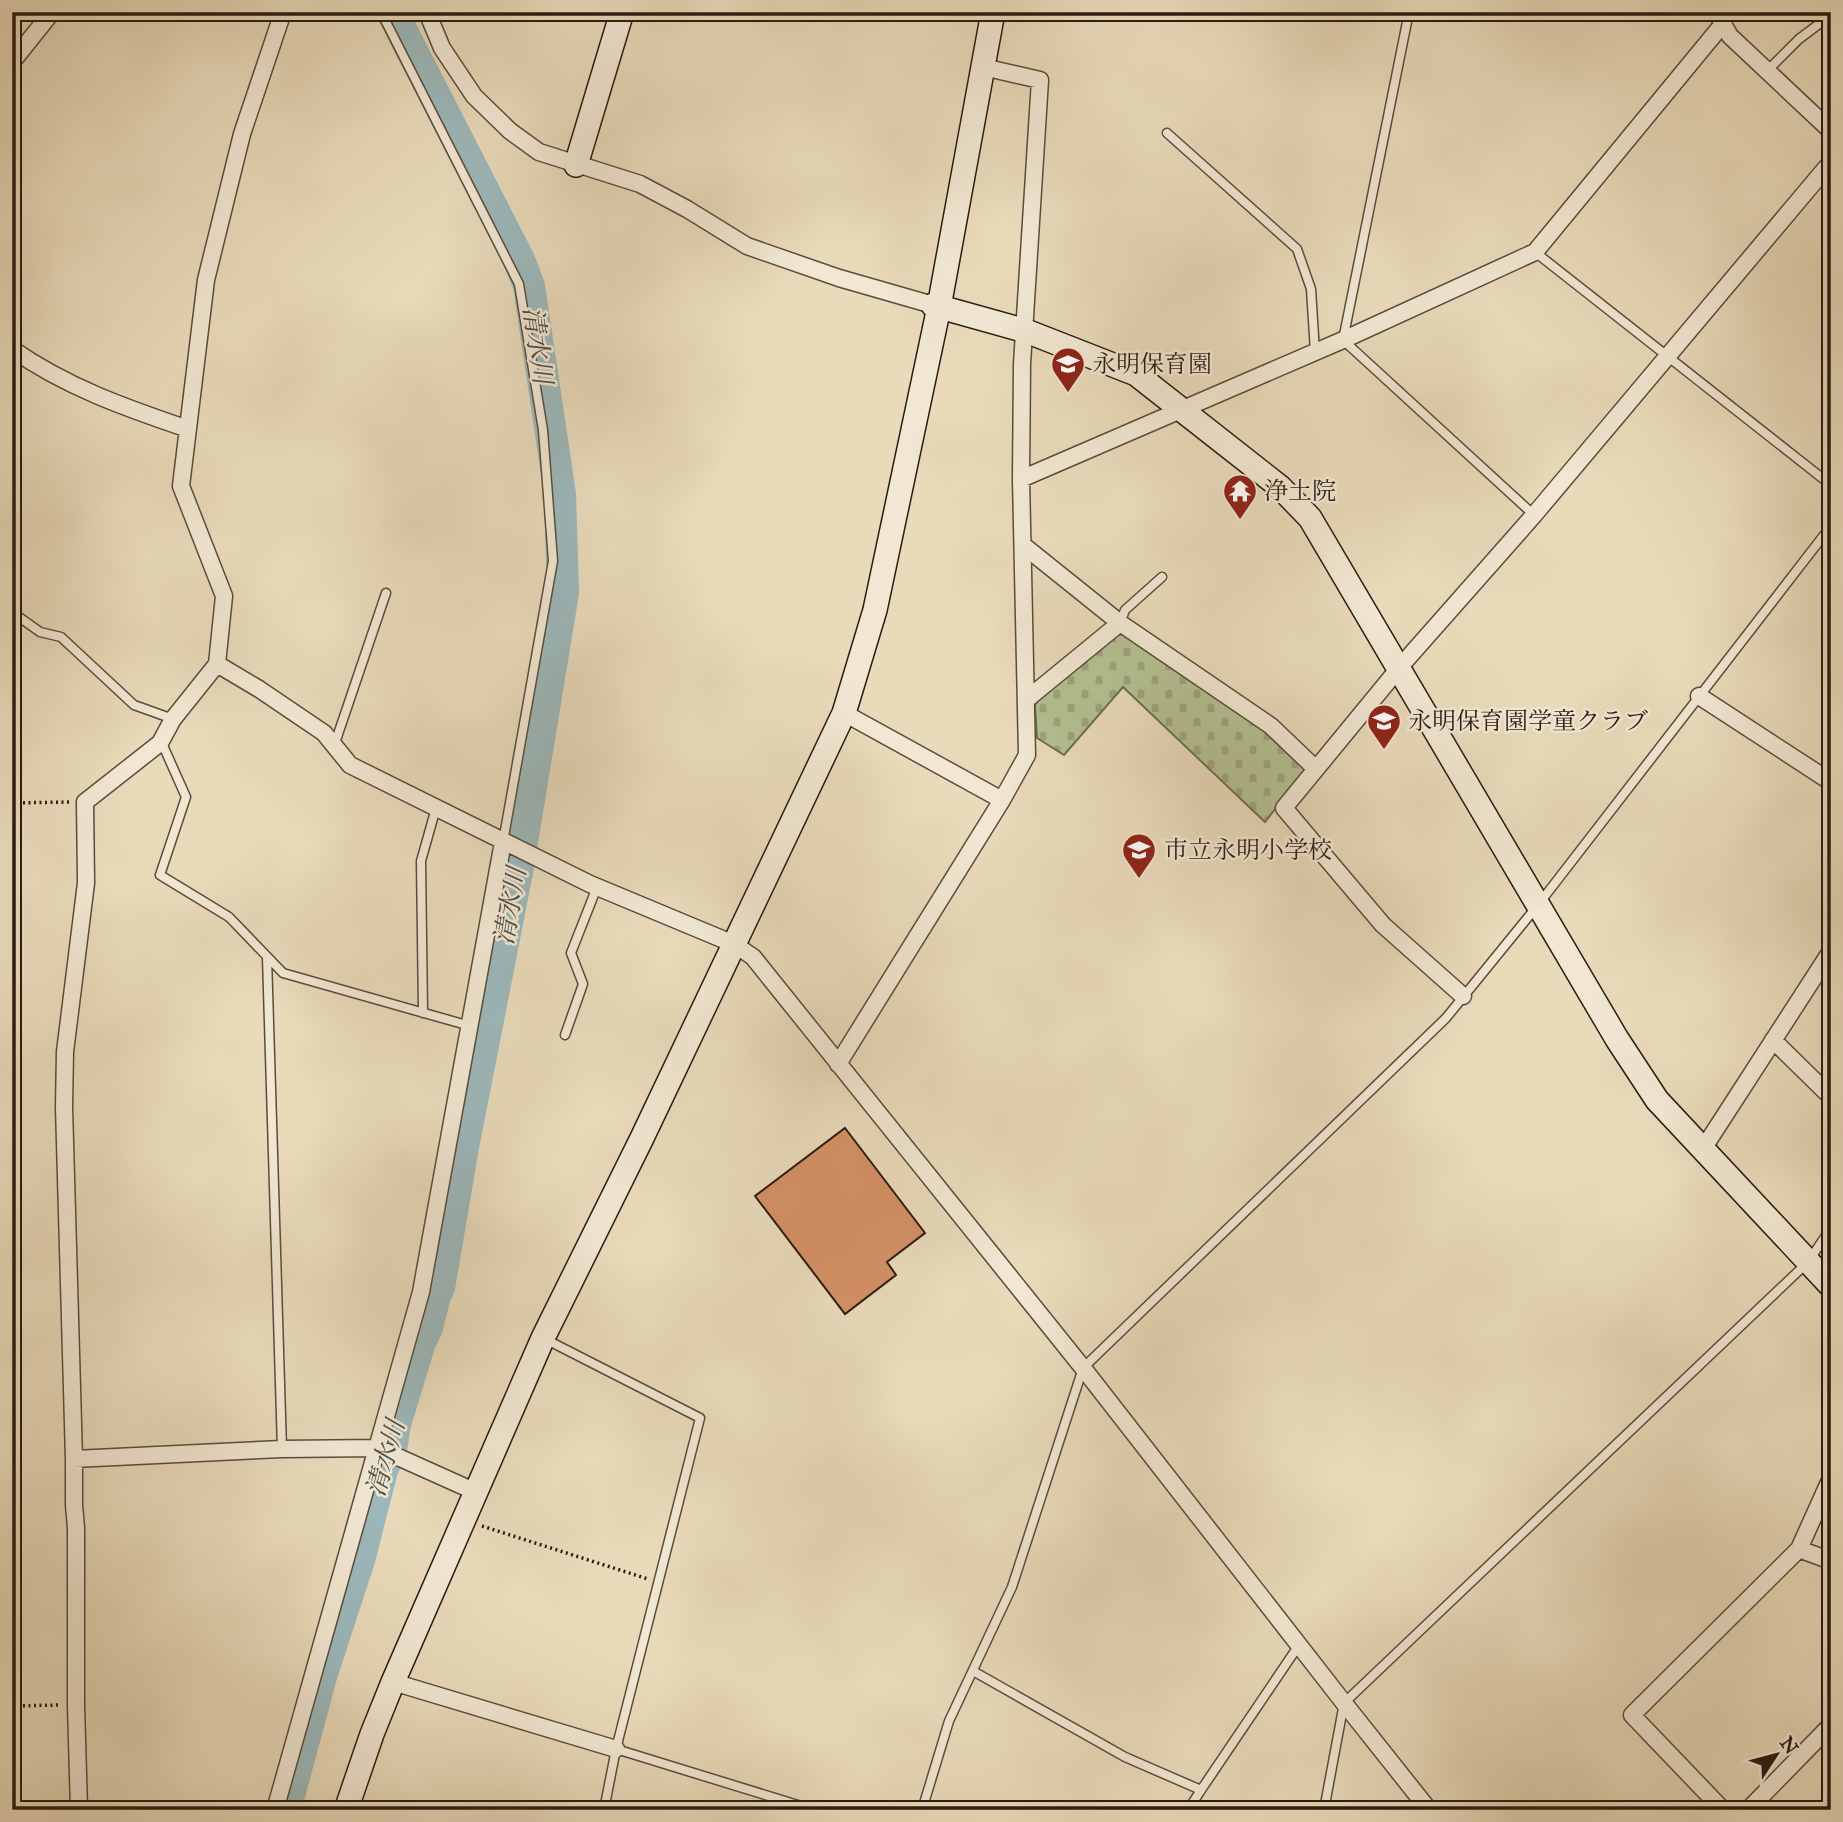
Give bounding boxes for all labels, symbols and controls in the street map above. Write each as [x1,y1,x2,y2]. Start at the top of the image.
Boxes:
water label: 清水川 [517,304,560,389]
school or university icon: 永明保育園 [1049,345,1087,394]
place label: 永明保育園 [1092,349,1212,379]
temple icon: 浄土院 [1221,472,1259,521]
place label: 浄土院 [1264,476,1336,506]
school or university icon: 永明保育園学童クラブ [1365,702,1403,751]
place label: 永明保育園学童クラブ [1408,706,1648,736]
school or university icon: 市立永明小学校 [1120,831,1158,880]
place label: 市立永明小学校 [1164,835,1332,865]
water label: 清水川 [487,862,533,947]
water label: 清水川 [359,1413,412,1500]
north arrow [1742,1720,1812,1790]
text: N [1775,1732,1803,1759]

